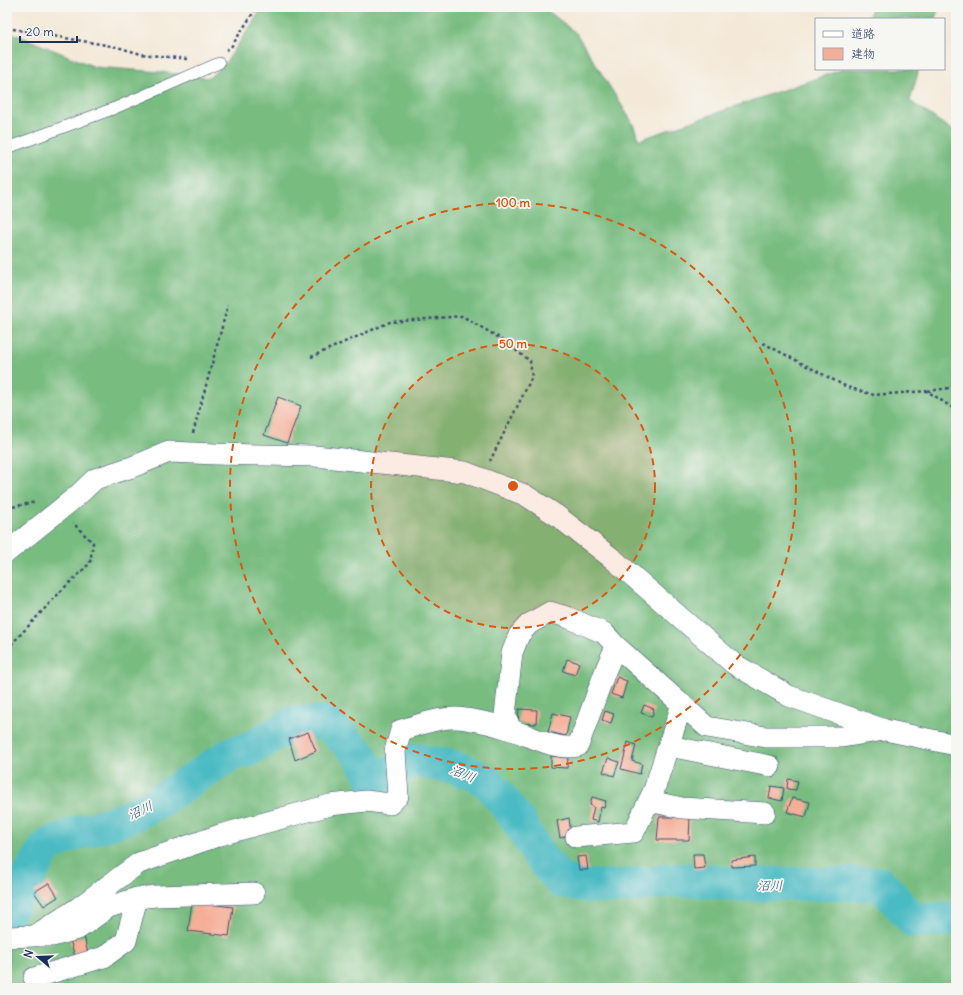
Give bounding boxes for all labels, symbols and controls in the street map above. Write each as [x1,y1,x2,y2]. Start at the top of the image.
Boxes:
scale bar [20,18,77,44]
legend [815,18,945,70]
text: 20 m [26,24,54,39]
text: 道路 [851,26,875,41]
text: 建物 [851,46,875,61]
text: 100 m [496,195,530,210]
text: 50 m [499,336,528,351]
centre of rings [506,479,520,493]
water label: 沼川 [448,761,478,786]
water label: 沼川 [125,797,156,824]
water label: 沼川 [757,877,783,894]
north arrow [18,937,58,977]
text: N [21,948,36,960]

